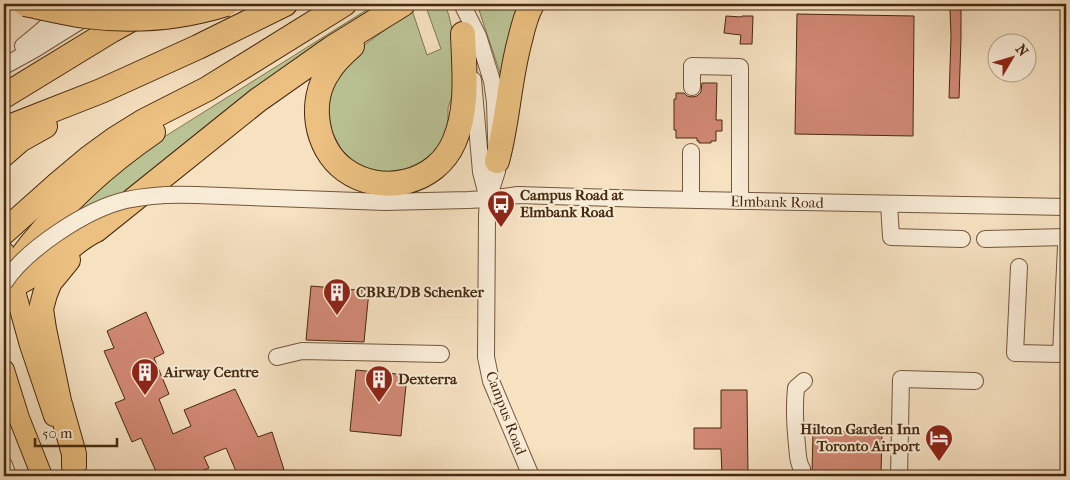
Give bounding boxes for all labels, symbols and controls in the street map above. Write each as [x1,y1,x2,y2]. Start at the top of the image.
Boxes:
north arrow [988,32,1038,82]
text: N [1012,41,1032,60]
place label: Campus Road at Elmbank Road [520,186,624,221]
bus stop icon: Campus Road at Elmbank Road [486,189,516,228]
street label: Elmbank Road [730,192,825,212]
building icon: CBRE/DB Schenker [322,277,352,316]
place label: CBRE/DB Schenker [356,283,484,301]
building icon: Airway Centre [130,357,160,396]
place label: Airway Centre [163,363,259,381]
building icon: Dexterra [364,364,394,403]
street label: Campus Road [482,369,531,458]
place label: Dexterra [398,370,458,388]
scale bar [35,415,118,447]
place label: Hilton Garden Inn Toronto Airport [800,420,921,455]
hotel icon: Hilton Garden Inn Toronto Airport [924,423,954,462]
text: 50 m [42,424,73,442]

